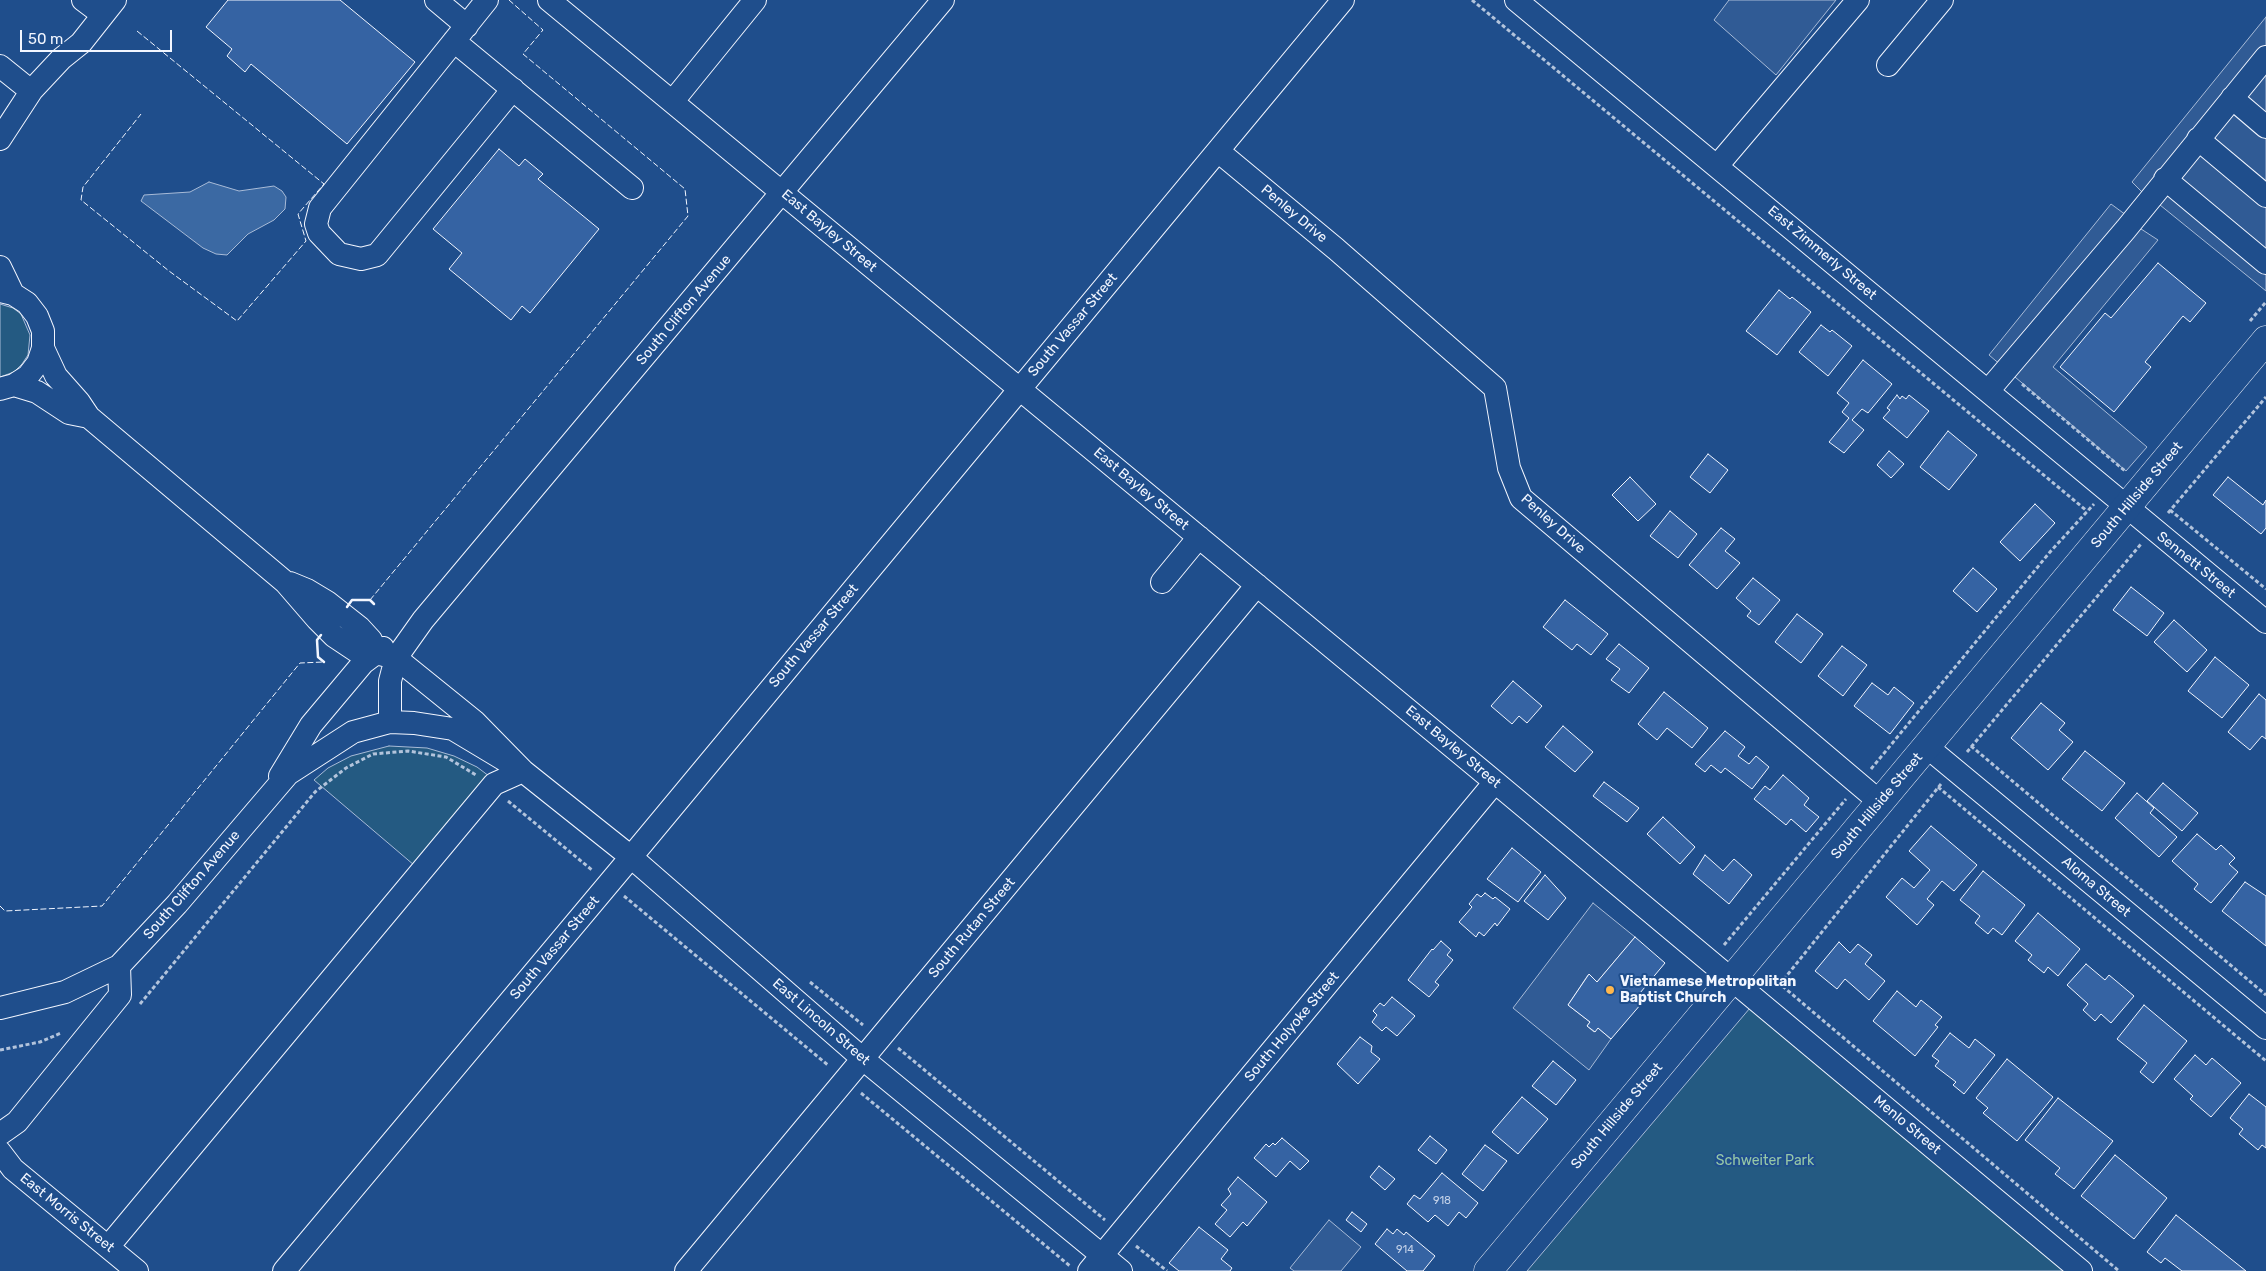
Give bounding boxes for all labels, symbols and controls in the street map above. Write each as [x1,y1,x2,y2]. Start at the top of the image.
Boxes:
scale bar [22,20,175,52]
text: 50 m [28,30,63,48]
street label: Penley Drive [1258,182,1330,246]
street label: East Bayley Street [778,186,880,276]
street label: East Zimmerly Street [1764,202,1880,304]
street label: South Clifton Avenue [633,252,735,368]
street label: South Vassar Street [1025,270,1121,380]
street label: South Hillside Street [2088,439,2186,551]
street label: East Bayley Street [1090,444,1192,534]
street label: Penley Drive [1517,491,1589,557]
street label: Sennett Street [2153,528,2239,602]
street label: South Vassar Street [766,581,862,691]
street label: East Bayley Street [1402,702,1504,792]
street label: South Hillside Street [1828,750,1926,862]
street label: South Clifton Avenue [140,827,244,943]
street label: Aloma Street [2058,853,2134,921]
street label: South Rutan Street [925,874,1019,982]
street label: South Vassar Street [507,893,603,1003]
street label: South Holyoke Street [1241,969,1343,1085]
place label: Vietnamese Metropolitan Baptist Church [1620,974,1796,1006]
street label: East Lincoln Street [769,975,873,1069]
marker: Vietnamese Metropolitan Baptist Church [1604,984,1616,996]
street label: South Hillside Street [1568,1060,1666,1172]
street label: Menlo Street [1870,1092,1944,1158]
park label: Schweiter Park [1716,1153,1814,1169]
street label: East Morris Street [16,1170,118,1256]
house number: 918 [1433,1194,1451,1208]
house number: 914 [1396,1243,1414,1257]

